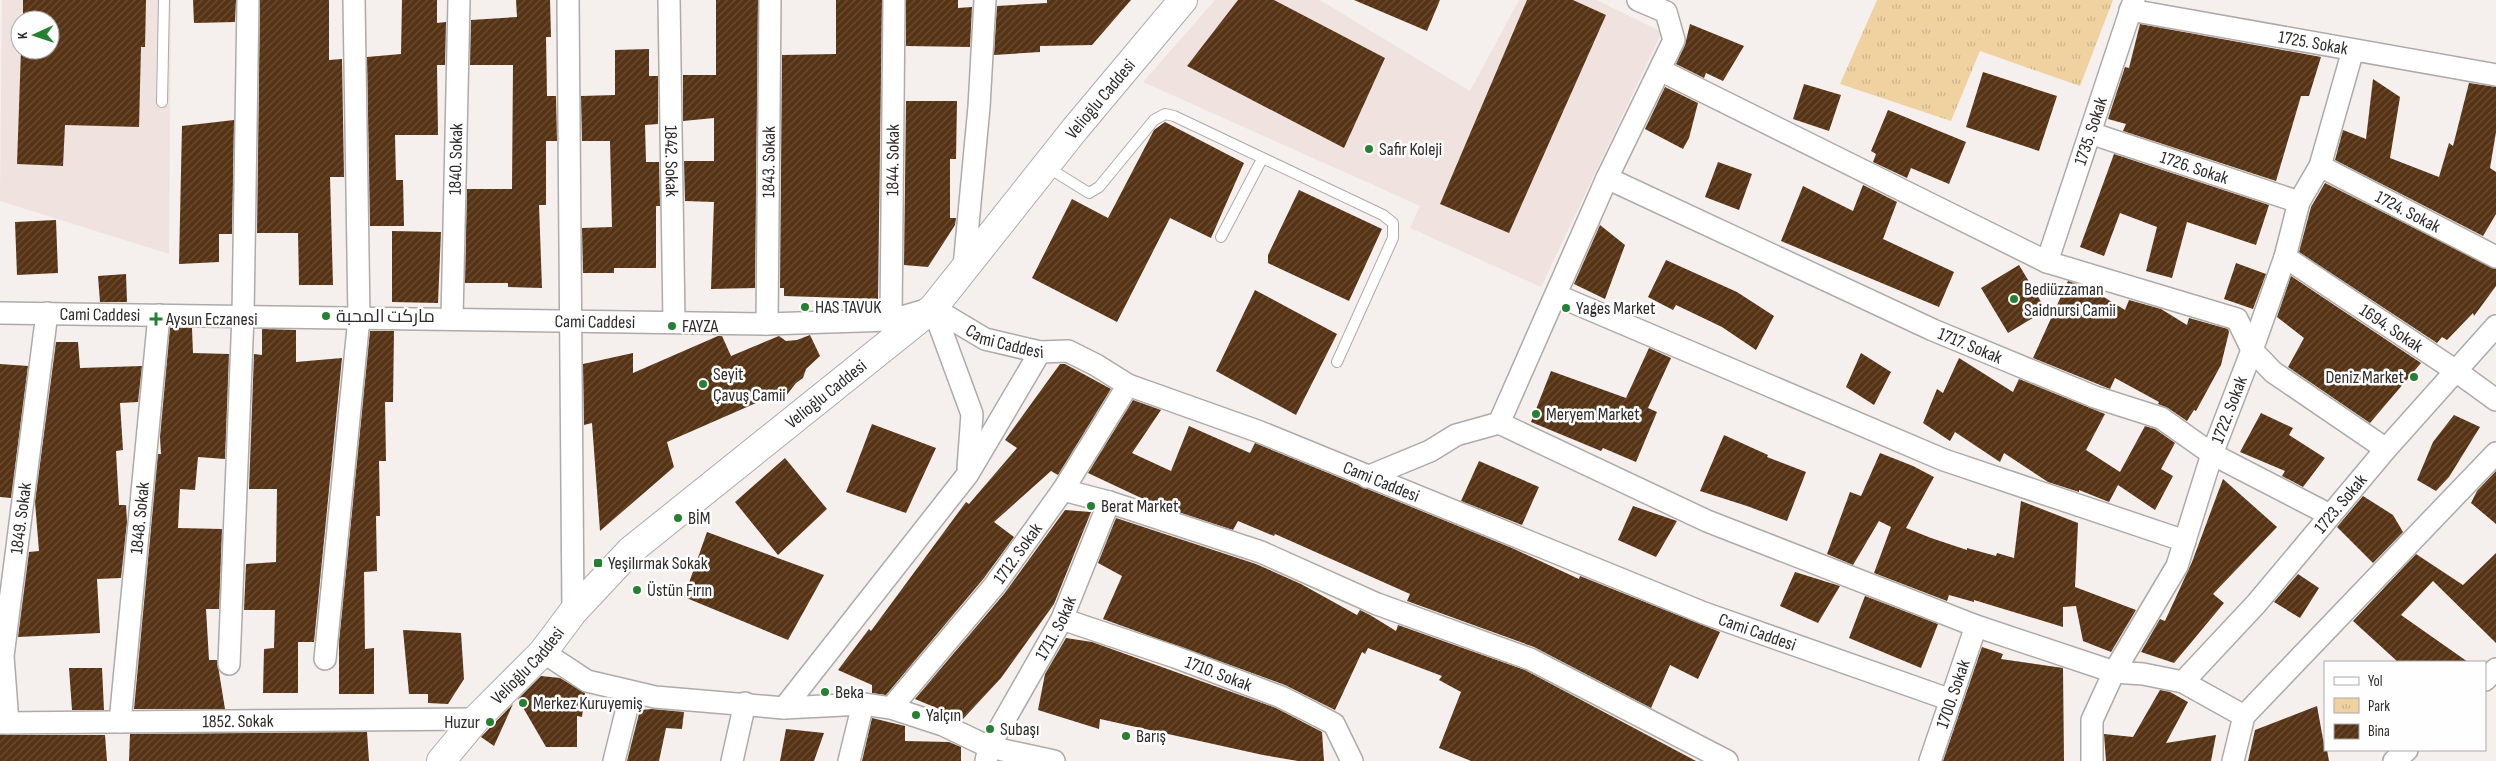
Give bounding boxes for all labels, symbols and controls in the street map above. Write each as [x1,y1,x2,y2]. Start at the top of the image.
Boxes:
north arrow [10,10,60,60]
street label: 1725. Sokak [2277,26,2350,59]
text: K [14,32,31,40]
street label: Velioğlu Caddesi [1061,55,1140,143]
street label: 1735. Sokak [2069,94,2112,168]
street label: 1840. Sokak [444,123,467,195]
street label: 1844. Sokak [882,124,903,196]
street label: 1842. Sokak [660,125,683,197]
street label: 1843. Sokak [758,126,779,198]
place label: Safir Koleji [1379,139,1442,160]
marker: Safir Koleji [1363,143,1375,155]
street label: 1726. Sokak [2158,146,2231,189]
street label: 1724. Sokak [2372,186,2444,237]
place label: Bediüzzaman Saidnursi Camii [2024,279,2116,321]
marker: Bediüzzaman Saidnursi Camii [2008,293,2020,305]
place label: HAS TAVUK [815,297,882,318]
place label: Yages Market [1576,298,1656,319]
street label: 1694. Sokak [2356,299,2427,357]
marker: HAS TAVUK [799,301,811,313]
marker: Yages Market [1560,302,1572,314]
street label: Cami Caddesi [60,303,140,326]
place label: ماركت المحبة [336,306,435,327]
place label: Aysun Eczanesi [165,309,258,330]
marker: ماركت المحبة [320,310,332,322]
street label: Cami Caddesi [554,310,635,333]
marker: Aysun Eczanesi [150,313,162,325]
place label: FAYZA [682,316,719,337]
street label: Cami Caddesi [962,319,1044,362]
marker: FAYZA [666,320,678,332]
street label: 1717. Sokak [1935,323,2006,368]
street label: Velioğlu Caddesi [781,355,871,433]
place label: Seyit Çavuş Camii [713,364,786,406]
place label: Deniz Market [2325,367,2405,388]
marker: Deniz Market [2408,371,2420,383]
street label: 1722. Sokak [2207,373,2252,446]
marker: Seyit Çavuş Camii [697,378,709,390]
place label: Meryem Market [1546,404,1640,425]
marker: Meryem Market [1530,408,1542,420]
street label: Cami Caddesi [1340,456,1423,506]
street label: 1723. Sokak [2310,470,2371,537]
street label: 1849. Sokak [6,481,36,555]
street label: 1848. Sokak [126,481,153,555]
place label: Berat Market [1101,496,1179,517]
marker: Berat Market [1085,500,1097,512]
place label: BİM [688,508,710,529]
marker: BİM [672,512,684,524]
street label: 1712. Sokak [989,519,1046,588]
place label: Yeşilırmak Sokak [608,553,708,574]
marker: Yeşilırmak Sokak [592,557,604,569]
place label: Üstün Fırın [647,580,712,601]
marker: Üstün Fırın [631,584,643,596]
street label: 1711. Sokak [1031,593,1081,663]
street label: Cami Caddesi [1716,608,1799,655]
street label: Velioğlu Caddesi [487,623,568,708]
street label: 1710. Sokak [1183,651,1255,696]
street label: 1700. Sokak [1931,657,1974,731]
legend [2324,661,2486,751]
text: Yol [2368,672,2383,691]
place label: Beka [835,682,864,703]
marker: Beka [819,686,831,698]
place label: Merkez Kuruyemiş [533,693,643,714]
marker: Merkez Kuruyemiş [517,697,529,709]
text: Park [2368,697,2390,716]
place label: Yalçın [926,705,961,726]
marker: Yalçın [910,709,922,721]
street label: 1852. Sokak [202,710,274,732]
place label: Huzur [444,712,480,733]
marker: Huzur [484,716,496,728]
place label: Subaşı [1000,719,1039,740]
text: Bina [2368,722,2390,741]
marker: Subaşı [984,723,996,735]
place label: Barış [1136,726,1166,747]
marker: Barış [1120,730,1132,742]

